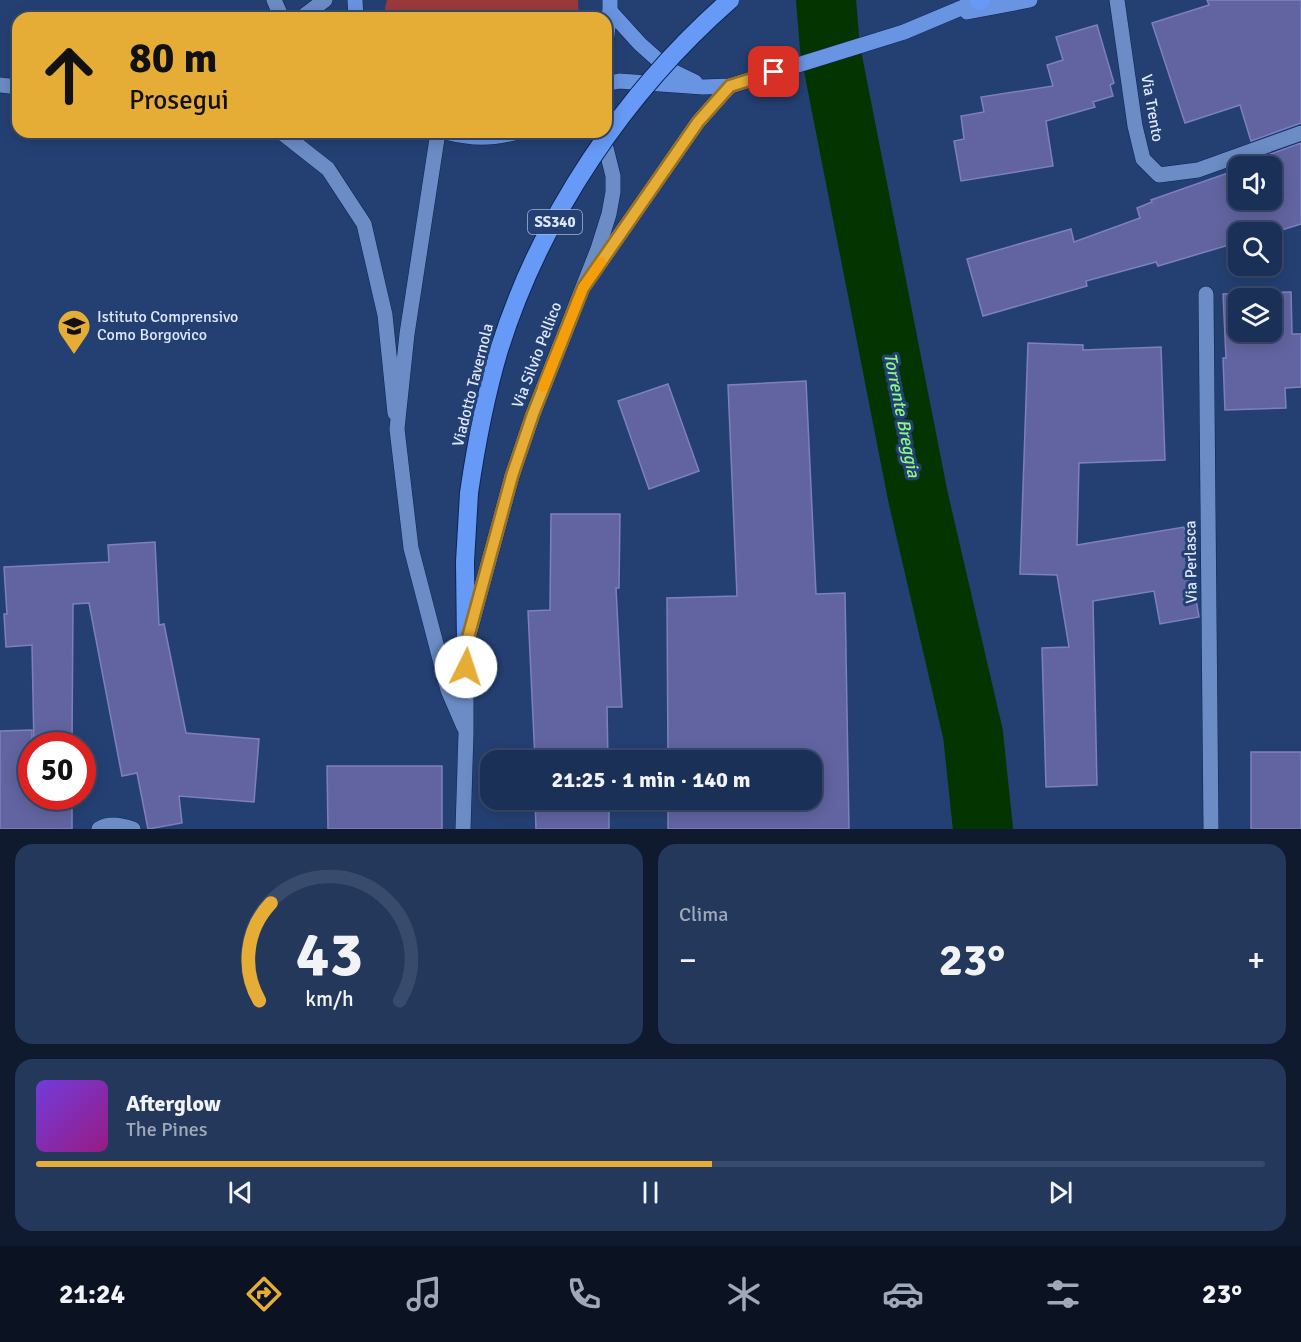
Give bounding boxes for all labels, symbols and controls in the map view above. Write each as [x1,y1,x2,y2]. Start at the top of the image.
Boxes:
text: 80 m [129,33,218,84]
icon: ahead [30,36,108,114]
pin [748,46,799,97]
icon: arrive [757,55,790,88]
street label: Via Trento [1136,73,1168,143]
text: Prosegui [129,84,229,117]
map controls [1228,156,1282,342]
button: sound [1228,156,1282,210]
road number: SS340 [528,210,582,234]
button: search [1228,222,1282,276]
button: layers [1228,288,1282,342]
street label: Via Silvio Pellico [508,299,566,411]
place label: Istituto Comprensivo Como Borgovico [97,307,238,345]
school or university icon: Istituto Comprensivo Como Borgovico [56,308,92,355]
street label: Viadotto Tavernola [448,321,498,449]
water label: Torrente Breggia [879,351,925,480]
street label: Via Perlasca [1180,520,1202,604]
position arrow [434,635,498,699]
speed limit sign: 50 [18,732,96,810]
text: 21:25 · 1 min · 140 m [551,766,751,793]
text: Clima [679,902,728,927]
text: 43 [295,916,363,993]
text: 23° [939,933,1005,988]
text: − [679,940,697,981]
text: + [1247,940,1265,981]
text: km/h [305,986,353,1012]
text: Afterglow [126,1090,221,1117]
text: The Pines [126,1117,208,1142]
icon: previous [224,1176,257,1209]
icon: pause [634,1176,667,1209]
icon: next [1044,1176,1077,1209]
icon: directions [243,1273,285,1315]
icon: music [403,1273,445,1315]
icon: phone [563,1273,605,1315]
icon: climate [723,1273,765,1315]
icon: car [882,1273,924,1315]
icon: filters [1042,1273,1084,1315]
text: 21:24 [59,1278,125,1311]
text: 23° [1202,1278,1242,1311]

